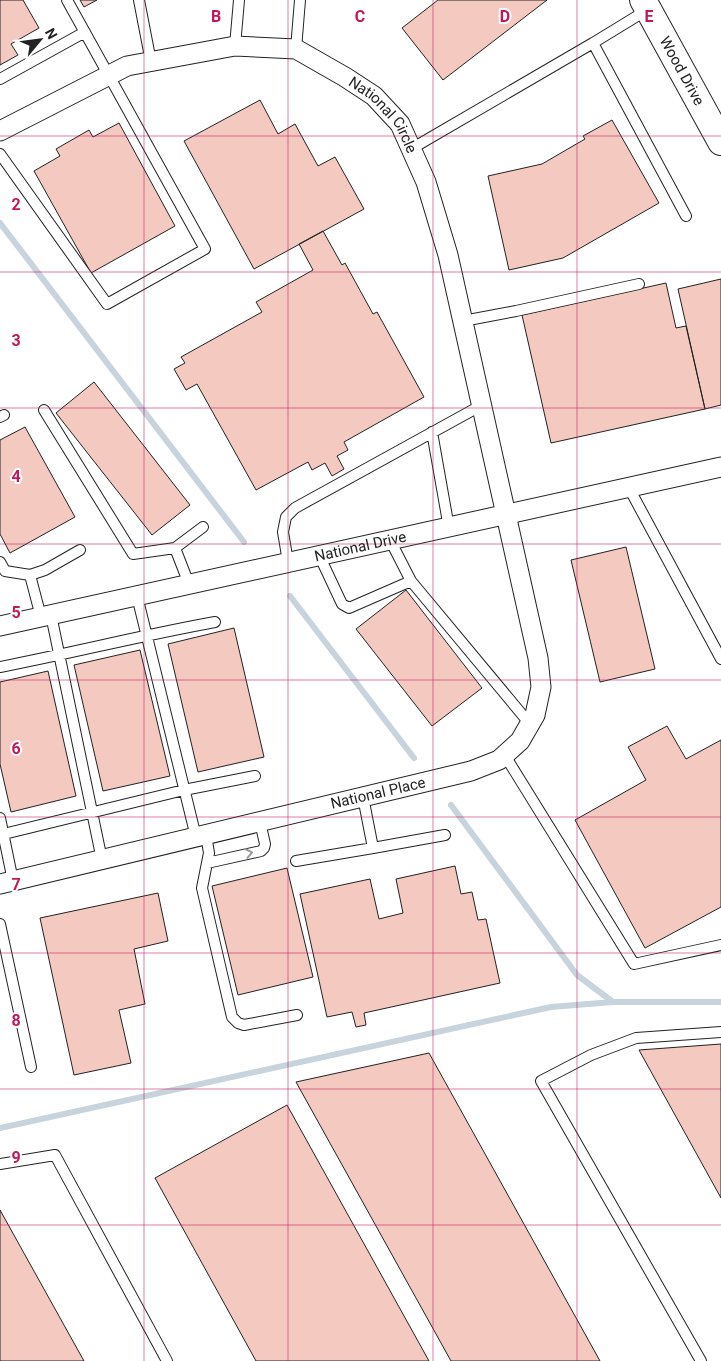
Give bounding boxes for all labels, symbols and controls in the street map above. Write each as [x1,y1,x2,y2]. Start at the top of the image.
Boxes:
text: B [211,7,221,26]
text: C [355,7,365,26]
text: D [500,7,510,26]
text: E [645,7,654,26]
north arrow [15,15,65,65]
text: N [42,25,61,42]
street label: Wood Drive [656,33,708,109]
street label: National Circle [345,73,421,156]
text: 2 [11,195,21,214]
text: 3 [11,331,21,350]
text: 4 [11,467,21,486]
street label: National Drive [313,528,408,565]
text: 5 [11,603,21,622]
text: 6 [11,739,21,758]
street label: National Place [329,773,427,813]
one-way arrow [245,849,254,859]
text: 7 [11,875,21,894]
text: 8 [11,1011,21,1030]
text: 9 [11,1148,21,1167]

